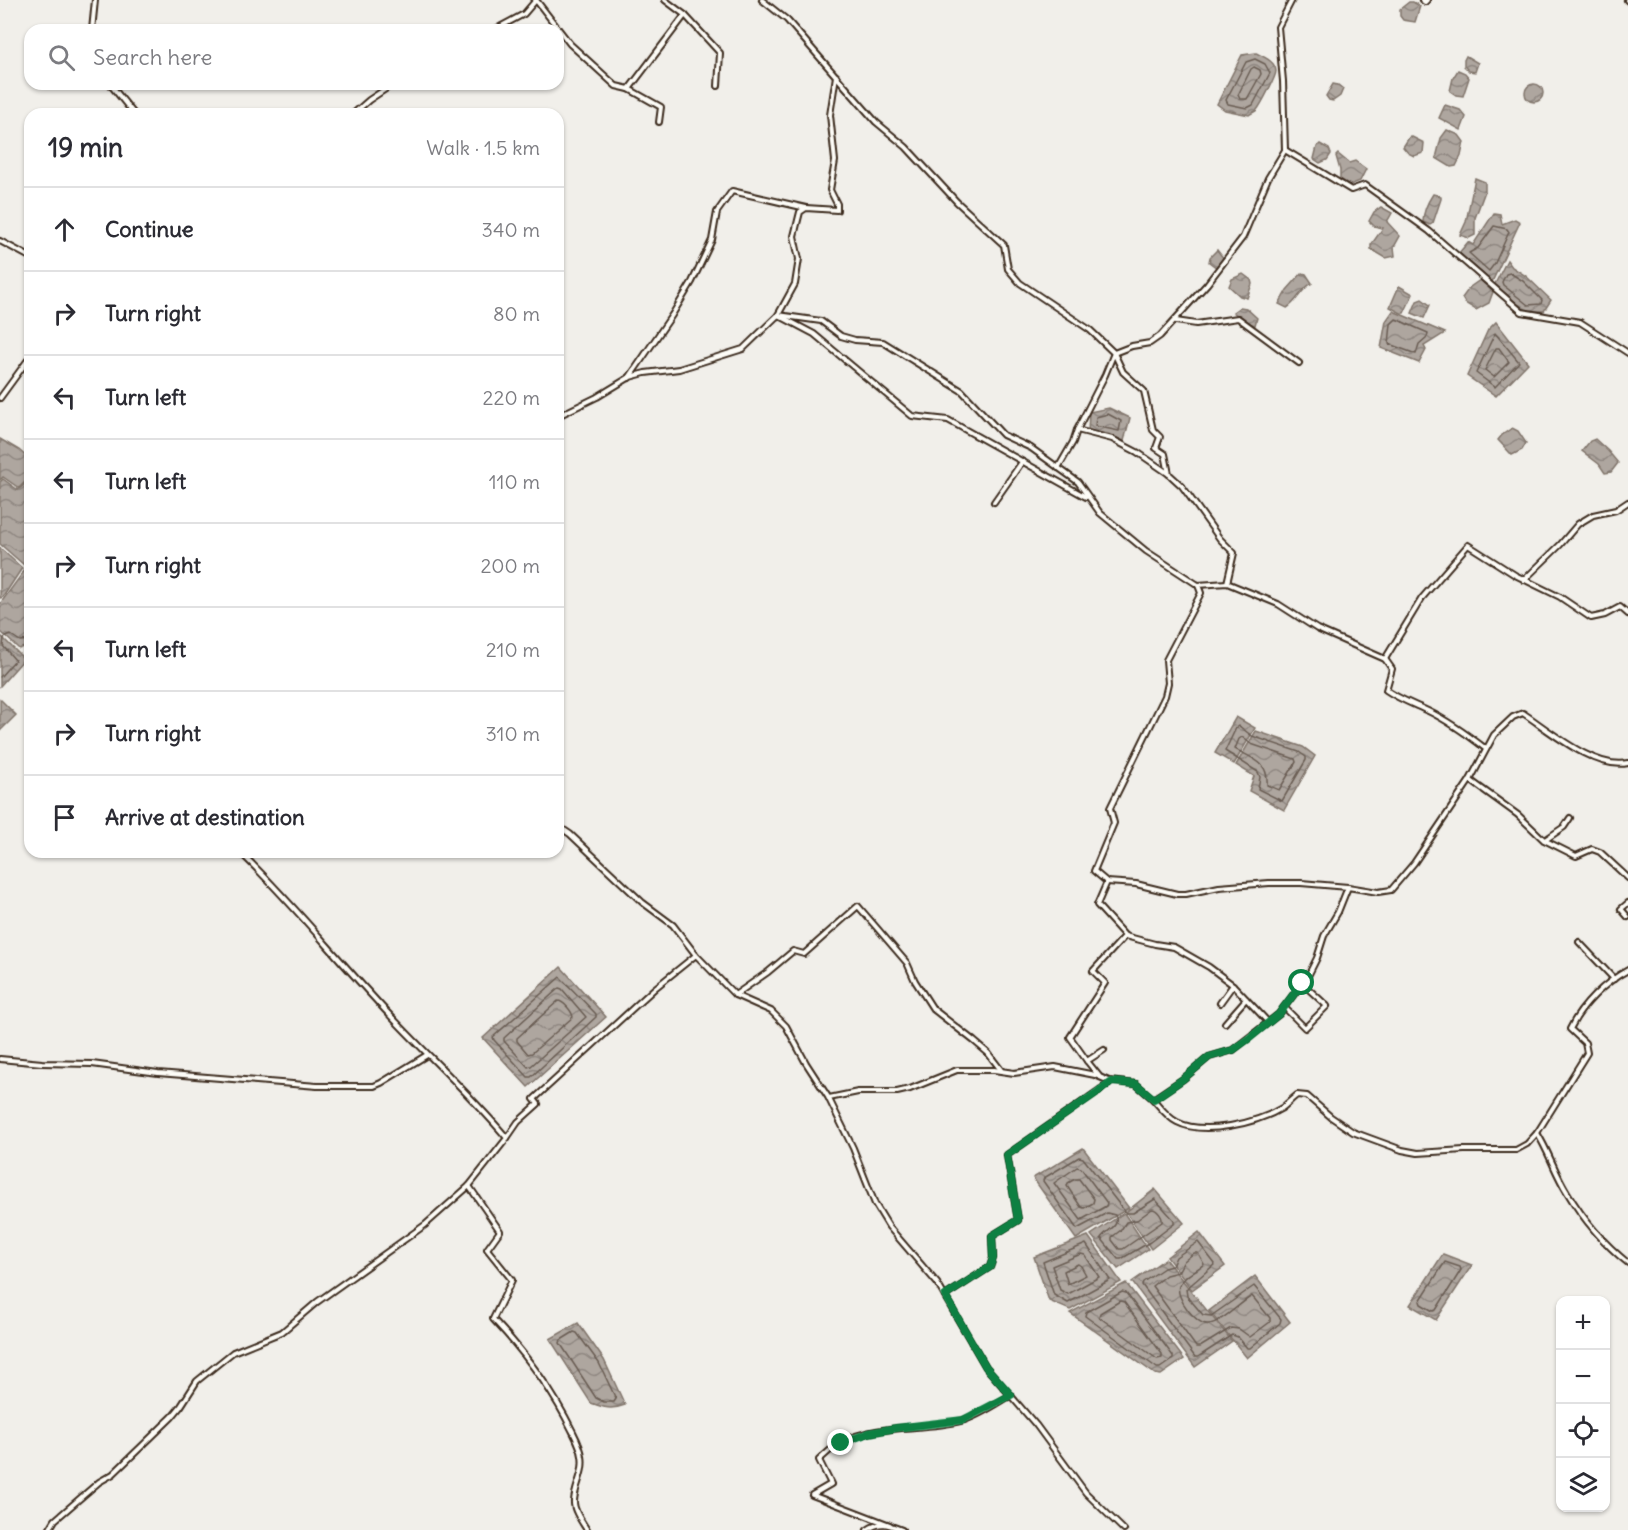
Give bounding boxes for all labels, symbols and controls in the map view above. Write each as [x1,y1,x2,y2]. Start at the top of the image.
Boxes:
search box [24,24,564,90]
icon: search [45,41,78,74]
text: Search here [93,43,212,71]
text: 19 min [48,131,123,164]
text: Walk · 1.5 km [426,135,540,160]
icon: ahead [48,213,81,246]
text: Continue [105,215,194,243]
text: 340 m [482,217,540,242]
icon: right [48,297,81,330]
text: Turn right [105,299,201,327]
text: 80 m [493,301,540,326]
icon: left [48,381,81,414]
text: Turn left [105,383,186,411]
text: 220 m [483,385,540,410]
icon: left [48,465,81,498]
text: Turn left [105,467,186,495]
text: 110 m [489,469,540,494]
icon: right [48,549,81,582]
text: Turn right [105,551,201,579]
text: 200 m [480,553,540,578]
icon: left [48,633,81,666]
text: Turn left [105,635,186,663]
text: 210 m [486,637,540,662]
icon: right [48,717,81,750]
text: Turn right [105,719,201,747]
text: 310 m [485,721,540,746]
icon: arrive [48,801,81,834]
text: Arrive at destination [105,803,305,831]
route start [1288,969,1314,995]
map controls [1556,1296,1610,1512]
button: + [1556,1296,1610,1350]
button: − [1556,1350,1610,1404]
button: locate [1556,1404,1610,1458]
route end [827,1429,853,1455]
button: layers [1556,1458,1610,1512]

